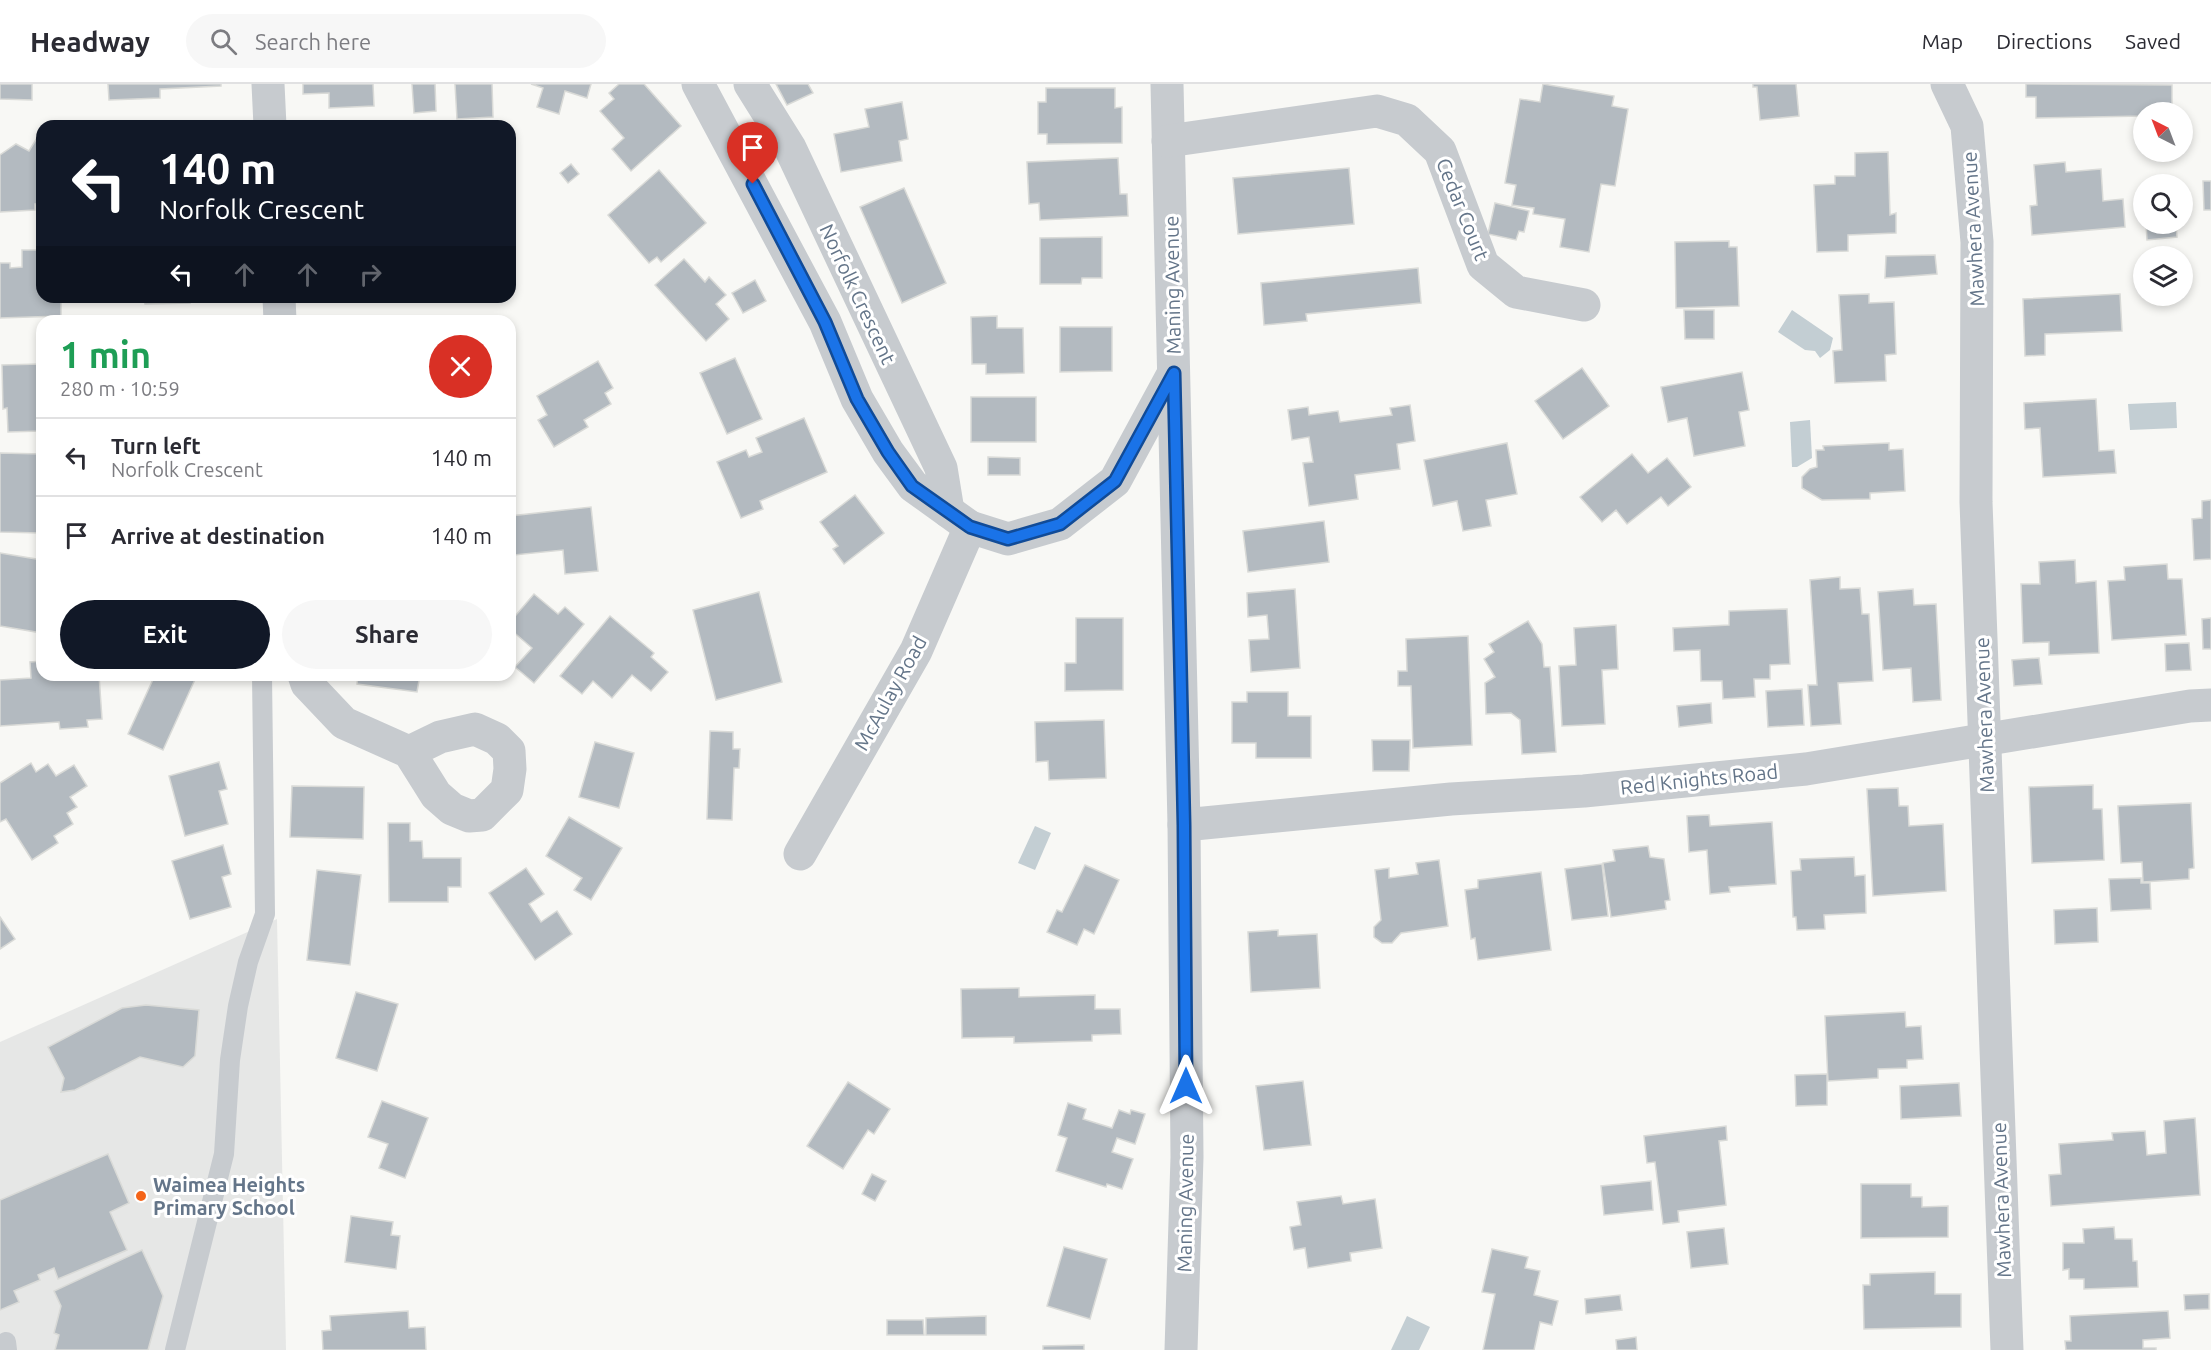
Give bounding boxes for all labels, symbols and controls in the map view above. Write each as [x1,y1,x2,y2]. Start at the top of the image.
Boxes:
search box [186,14,606,68]
icon: search [207,25,240,58]
text: Headway [30,26,150,57]
text: Search here [255,29,371,54]
text: Map [1922,29,1963,53]
text: Directions [1996,29,2092,53]
text: Saved [2125,29,2181,53]
north arrow [2133,102,2193,162]
map controls [2133,102,2193,306]
pin [727,122,778,184]
icon: arrive [736,131,769,164]
icon: left [60,144,138,222]
text: 140 m [159,145,276,192]
street label: Mawhera Avenue [1957,151,1989,307]
street label: Cedar Court [1432,155,1494,264]
button: search [2133,174,2193,234]
text: Norfolk Crescent [159,194,364,224]
street label: Maning Avenue [1159,215,1185,355]
street label: Norfolk Crescent [815,220,901,368]
button: layers [2133,246,2193,306]
icon: left [165,258,198,291]
icon: ahead [228,258,261,291]
icon: ahead [291,258,324,291]
icon: right [354,258,387,291]
text: 1 min [60,334,151,375]
button: close [429,335,492,398]
text: 280 m · 10:59 [60,377,180,400]
text: Turn left [111,433,201,458]
icon: left [60,441,93,474]
text: 140 m [431,445,492,470]
text: Norfolk Crescent [111,458,263,481]
icon: arrive [60,519,93,552]
text: Arrive at destination [111,523,325,548]
text: 140 m [431,523,492,548]
button: Exit [60,600,270,669]
button: Share [282,600,492,669]
street label: McAulay Road [849,632,931,754]
street label: Mawhera Avenue [1970,637,1998,793]
street label: Red Knights Road [1619,759,1779,799]
position arrow [1154,1054,1218,1118]
street label: Mawhera Avenue [1987,1122,2015,1278]
street label: Maning Avenue [1172,1133,1198,1273]
place label: Waimea Heights Primary School [153,1173,305,1219]
marker: Waimea Heights Primary School [134,1189,148,1203]

